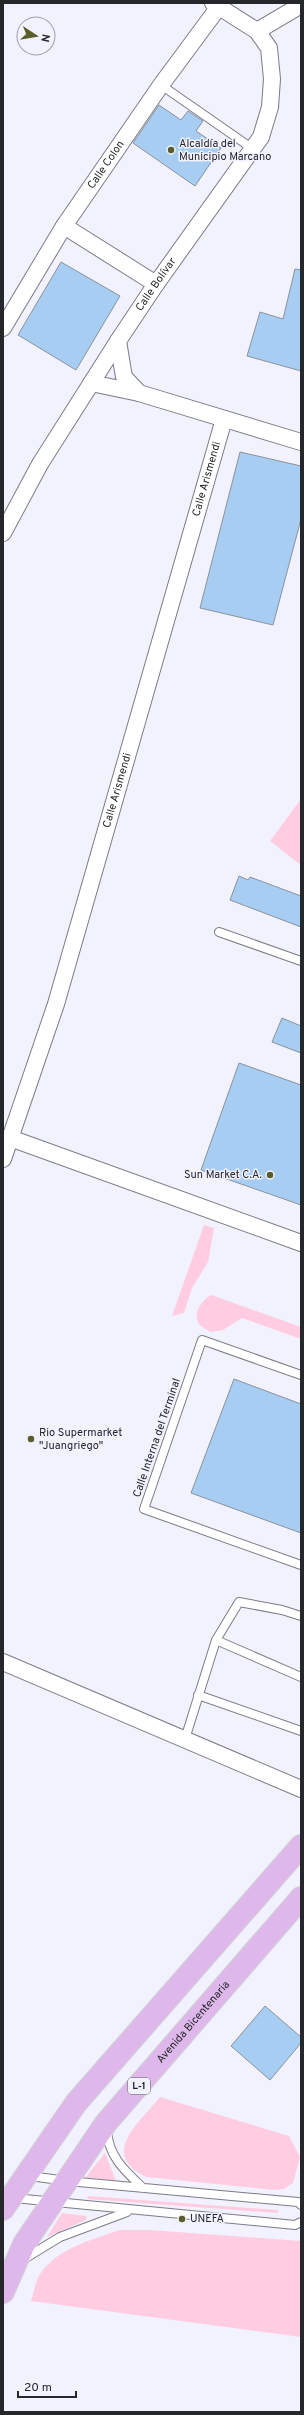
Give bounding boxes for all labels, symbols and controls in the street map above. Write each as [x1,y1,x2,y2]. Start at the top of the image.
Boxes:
north arrow [16,16,56,56]
text: N [37,33,52,43]
place label: Alcaldía del Municipio Marcano [179,137,271,164]
street label: Calle Colon [84,138,128,192]
marker: Alcaldía del Municipio Marcano [166,145,176,155]
street label: Calle Bolívar [133,254,180,314]
street label: Calle Arismendi [189,440,224,518]
street label: Calle Arismendi [100,751,135,830]
place label: Sun Market C.A. [184,1168,262,1182]
marker: Sun Market C.A. [265,1170,275,1180]
street label: Calle Interna del Terminal [130,1377,184,1499]
place label: Rio Supermarket "Juangriego" [39,1426,122,1453]
marker: Rio Supermarket "Juangriego" [26,1434,36,1444]
street label: Avenida Bicentenaria [154,1978,233,2066]
road number: L-1 [128,2078,150,2094]
place label: UNEFA [190,2212,224,2226]
marker: UNEFA [177,2214,187,2224]
scale bar [18,2373,76,2399]
text: 20 m [24,2380,52,2396]

